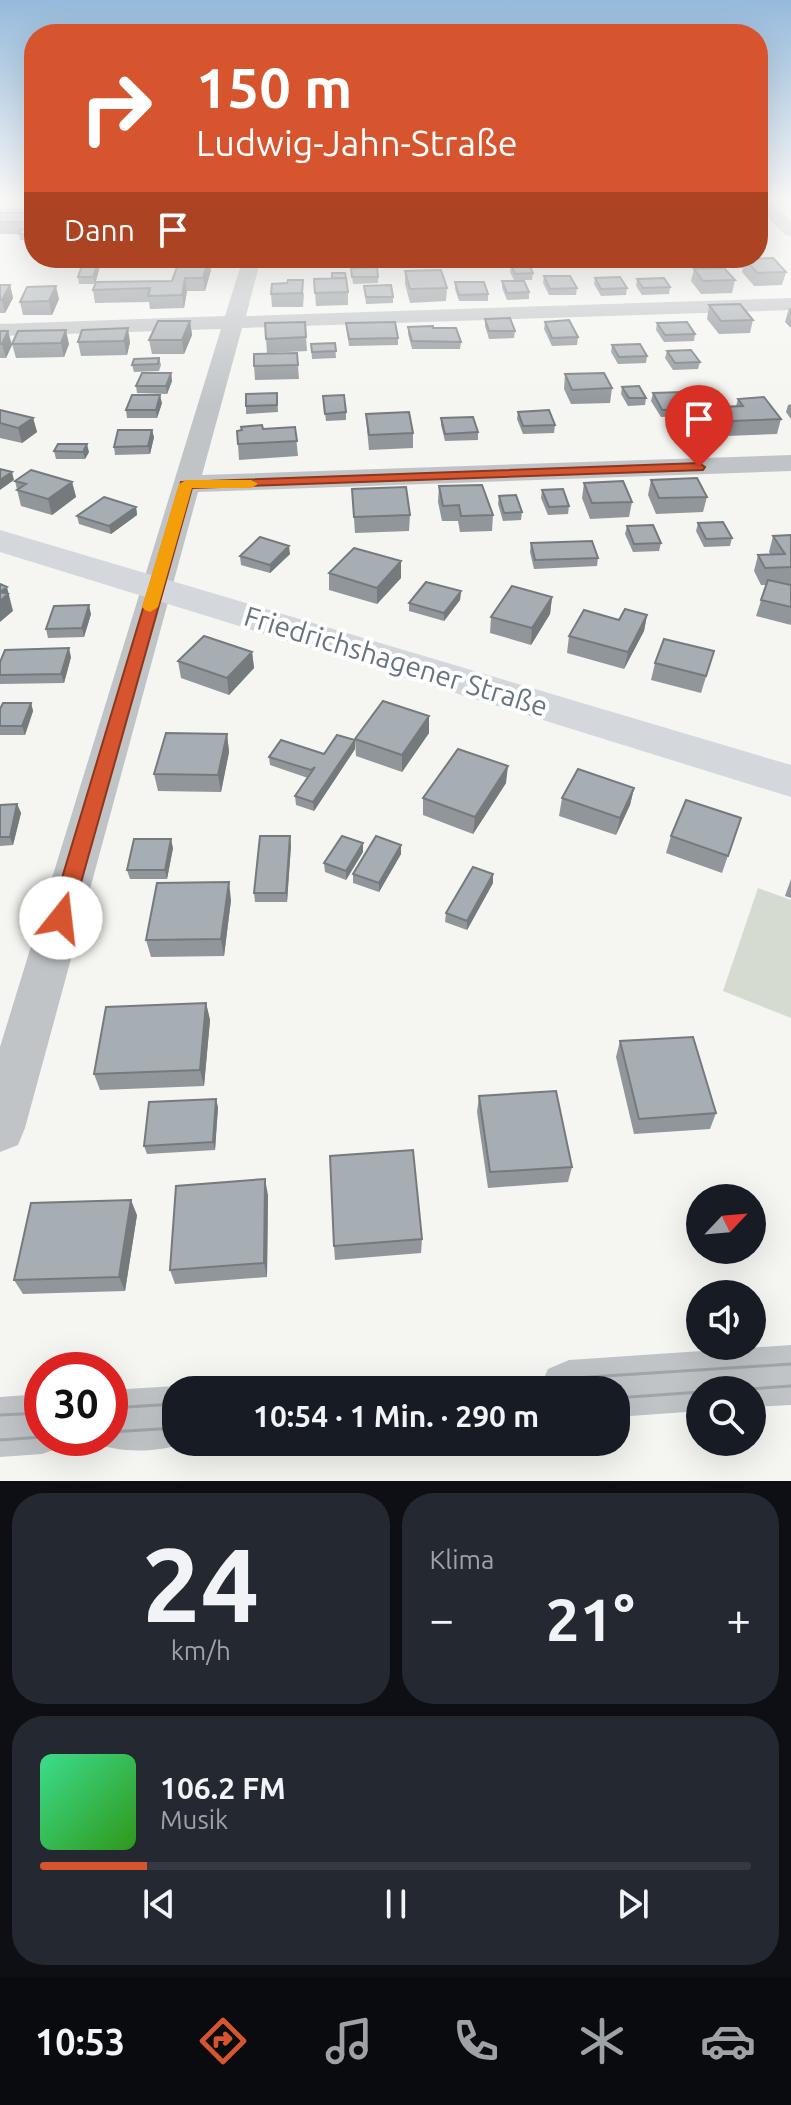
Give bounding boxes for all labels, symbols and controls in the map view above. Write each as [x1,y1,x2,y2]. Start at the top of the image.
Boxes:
icon: right [64,56,168,160]
text: 150 m [196,56,352,119]
text: Ludwig-Jahn-Straße [196,122,518,163]
icon: arrive [151,208,195,252]
text: Dann [64,213,135,247]
pin [665,385,733,467]
icon: arrive [677,397,721,441]
street label: Friedrichshagener Straße [241,600,552,721]
position arrow [19,876,103,960]
north arrow [686,1184,766,1264]
map controls [686,1184,766,1456]
button: sound [686,1280,766,1360]
speed limit sign: 30 [24,1352,128,1456]
button: search [686,1376,766,1456]
text: 10:54 · 1 Min. · 290 m [253,1399,539,1433]
text: 24 [142,1525,259,1642]
text: Klima [430,1545,494,1574]
text: 21° [546,1585,635,1652]
text: − [430,1594,454,1643]
text: + [726,1594,751,1643]
text: km/h [171,1636,231,1665]
text: 106.2 FM [160,1771,286,1805]
text: Musik [160,1805,228,1834]
icon: previous [137,1882,181,1926]
icon: pause [374,1882,418,1926]
icon: next [611,1882,655,1926]
icon: directions [195,2013,251,2069]
icon: music [321,2013,377,2069]
icon: phone [448,2013,504,2069]
icon: climate [574,2013,630,2069]
icon: car [700,2013,756,2069]
text: 10:53 [35,2021,125,2062]

